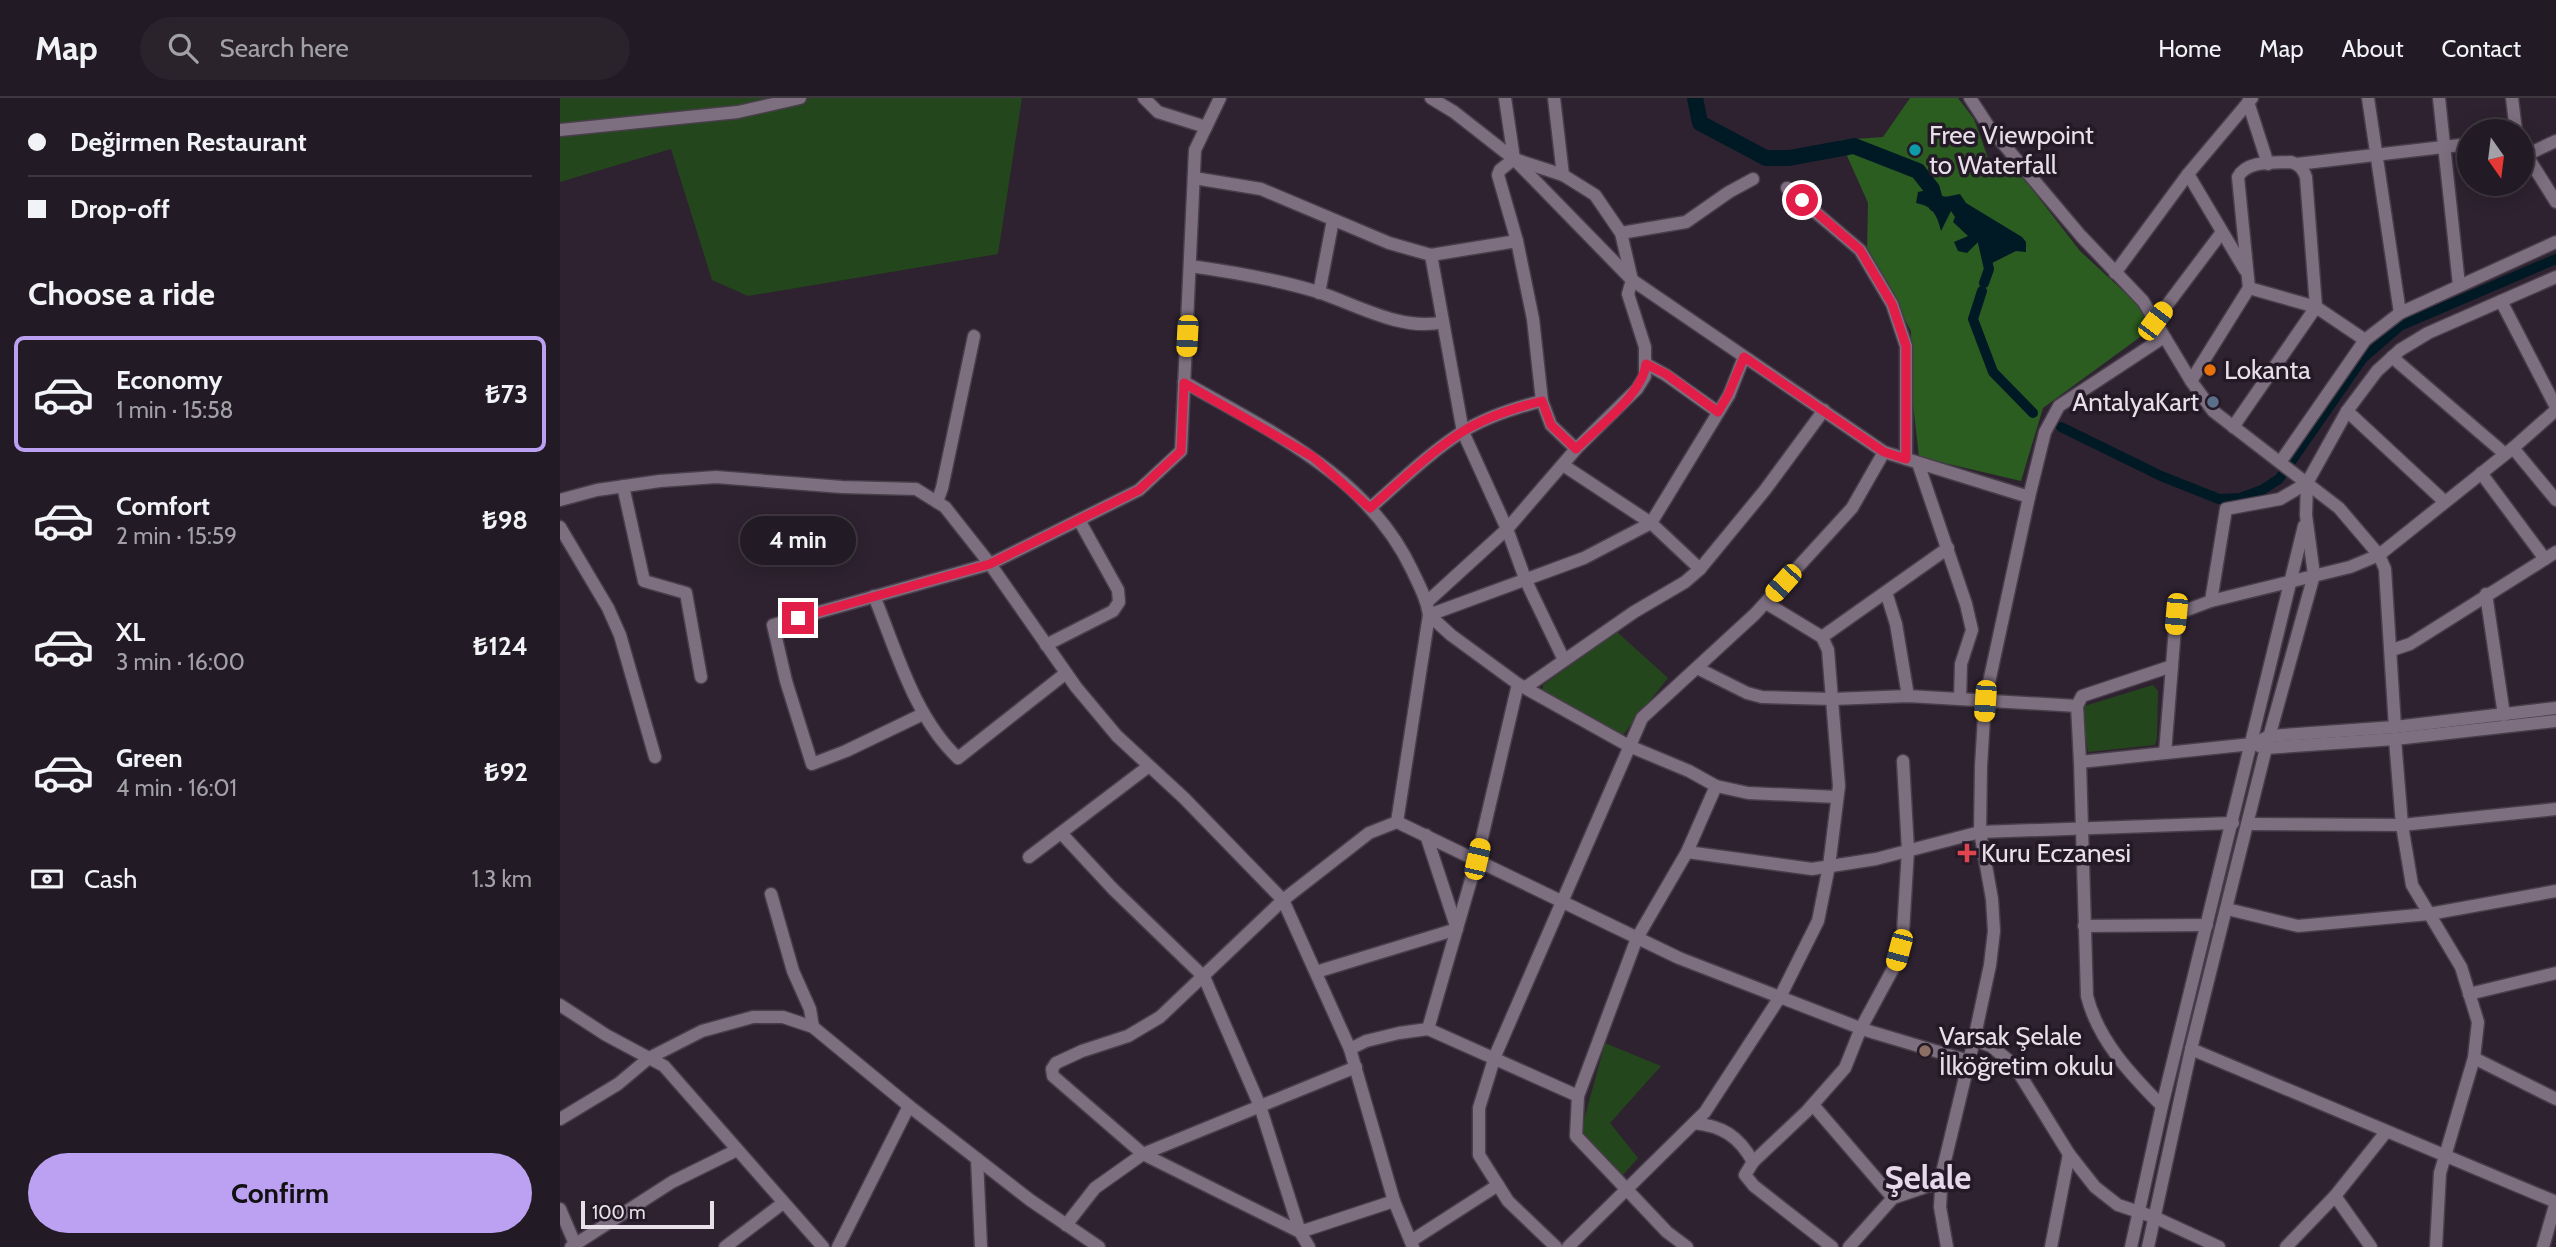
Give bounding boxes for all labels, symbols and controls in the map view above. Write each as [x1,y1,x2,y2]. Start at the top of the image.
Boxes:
search box [140,17,630,80]
text: Map [35,28,98,68]
icon: search [164,29,202,67]
text: Search here [220,32,349,64]
text: Home [2158,34,2221,63]
text: Map [2259,34,2304,63]
text: About [2342,34,2404,63]
text: Contact [2442,34,2521,63]
place label: Free Viewpoint to Waterfall [1929,119,2094,181]
north arrow [2457,119,2534,196]
map controls [2457,119,2534,196]
text: Değirmen Restaurant [70,126,307,158]
marker: Free Viewpoint to Waterfall [1907,142,1923,158]
route start [1786,184,1818,216]
text: Drop-off [70,193,170,225]
text: Choose a ride [28,274,215,313]
car [2134,298,2177,344]
car [1176,314,1199,358]
place label: Lokanta [2224,354,2311,386]
marker: Lokanta [2202,362,2218,378]
icon: car [32,363,95,426]
text: Economy [116,364,222,396]
text: ₺73 [485,378,528,410]
place label: AntalyaKart [2072,386,2199,418]
marker: AntalyaKart [2205,394,2221,410]
text: 1 min · 15:58 [116,396,234,424]
icon: car [32,489,95,552]
text: Comfort [116,490,210,522]
text: ₺98 [482,504,528,536]
callout: 4 min [740,517,856,566]
text: 2 min · 15:59 [116,522,237,550]
text: 4 min [769,526,827,554]
car [1762,560,1805,606]
car [2164,592,2189,636]
route end [782,602,814,634]
icon: car [32,615,95,678]
text: XL [116,616,145,648]
text: ₺124 [473,630,528,662]
text: 3 min · 16:00 [116,648,245,676]
car [1974,679,1997,723]
icon: car [32,741,95,804]
text: Green [116,742,183,774]
text: ₺92 [484,756,528,788]
text: 4 min · 16:01 [116,774,237,802]
car [1463,836,1492,882]
place label: Kuru Eczanesi [1981,837,2131,869]
marker: Kuru Eczanesi [1959,845,1975,861]
icon: cash [28,860,66,898]
text: Cash [84,863,137,895]
text: 1.3 km [472,865,532,893]
car [1884,927,1915,973]
place label: Varsak Şelale İlköğretim okulu [1939,1020,2114,1082]
marker: Varsak Şelale İlköğretim okulu [1917,1043,1933,1059]
button: Confirm [28,1153,532,1233]
district label: Şelale [1885,1157,1971,1197]
scale bar [581,1198,714,1230]
text: 100 m [592,1201,646,1224]

